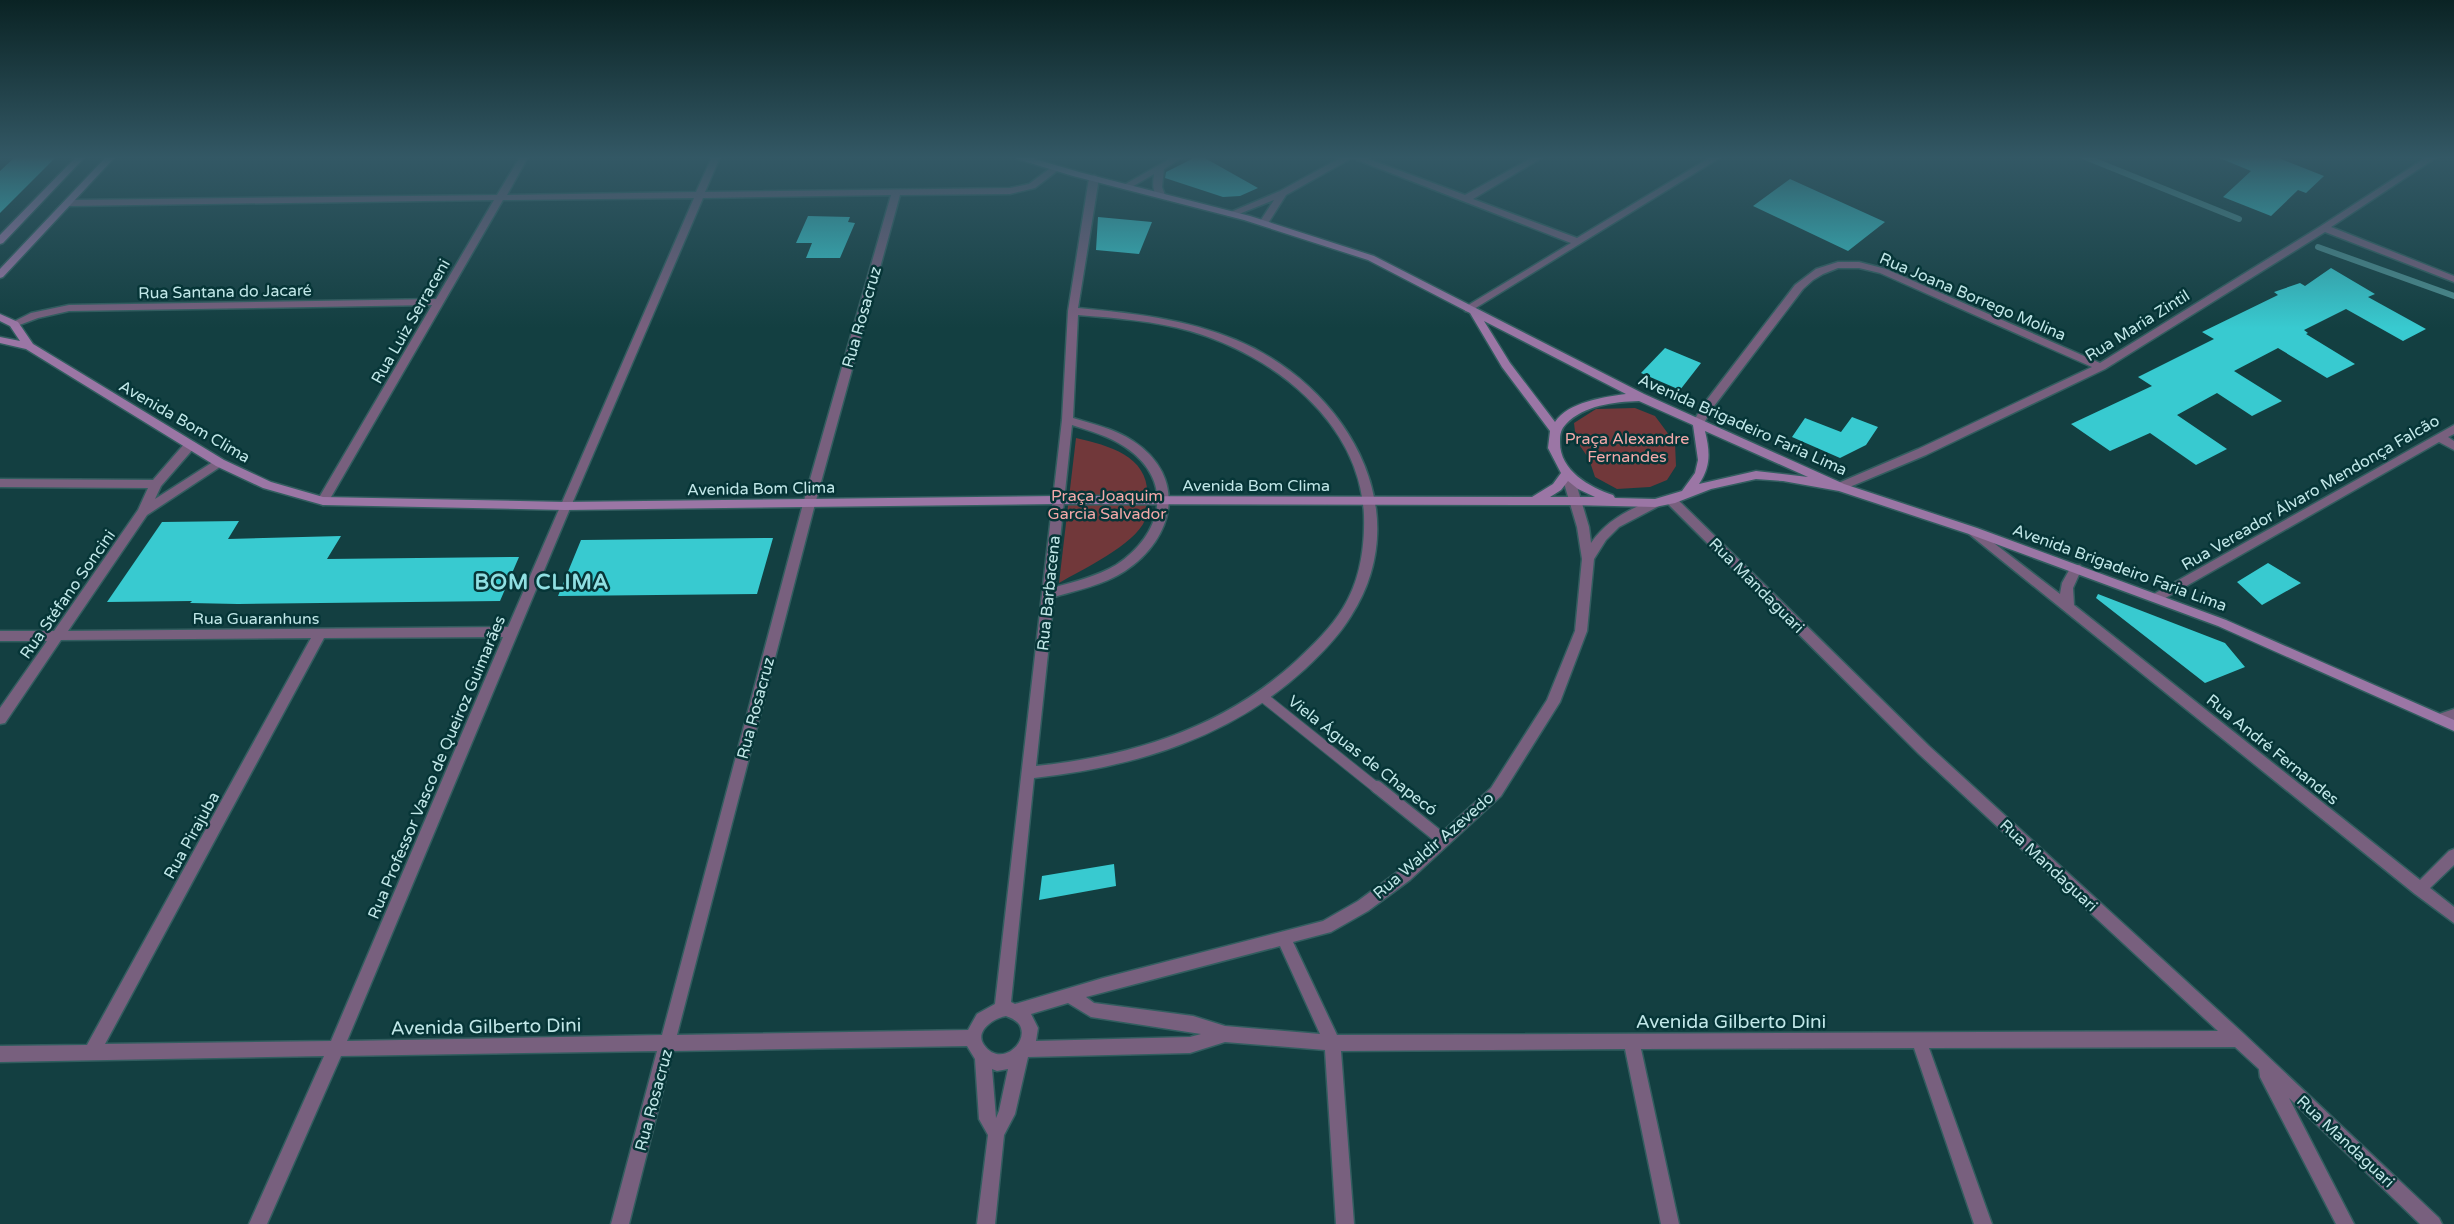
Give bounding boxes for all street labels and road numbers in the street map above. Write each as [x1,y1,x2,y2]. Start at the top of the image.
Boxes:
street label: Rua Joana Borrego Molina [1876,248,2069,345]
street label: Rua Luiz Serraceni [367,256,455,387]
street label: Rua Rosacruz [838,264,886,370]
street label: Rua Santana do Jacaré [138,280,312,304]
street label: Rua Maria Zintil [2081,286,2194,366]
street label: Avenida Brigadeiro Faria Lima [1635,370,1850,480]
street label: Avenida Bom Clima [115,376,254,468]
street label: Rua Vereador Álvaro Mendonça Falcão [2178,411,2443,575]
street label: Avenida Bom Clima [1182,476,1330,496]
street label: Avenida Bom Clima [687,478,835,500]
street label: Avenida Brigadeiro Faria Lima [2010,520,2229,616]
street label: Rua Stéfano Soncini [16,526,120,663]
street label: Rua Barbacena [1033,534,1065,652]
street label: Rua Mandaguari [1704,534,1808,638]
street label: Rua Guaranhuns [193,609,319,629]
street label: Rua Professor Vasco de Queiroz Guimarães [364,613,510,922]
street label: Rua Rosacruz [733,655,779,761]
street label: Rua André Fernandes [2202,690,2343,809]
street label: Viela Águas de Chapecó [1284,691,1441,820]
street label: Rua Pirajuba [160,788,224,883]
street label: Rua Waldir Azevedo [1369,788,1498,904]
street label: Rua Mandaguari [1995,815,2101,916]
street label: Avenida Gilberto Dini [1636,1011,1826,1033]
street label: Avenida Gilberto Dini [390,1014,582,1040]
street label: Rua Rosacruz [631,1047,677,1153]
street label: Rua Mandaguari [2292,1091,2398,1192]

